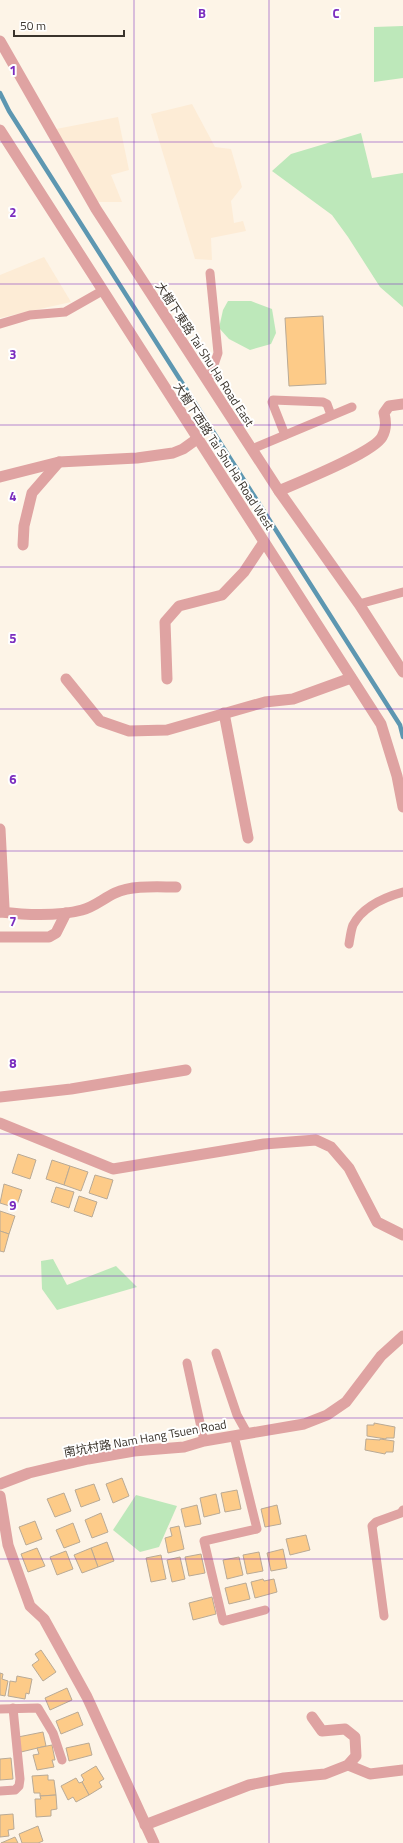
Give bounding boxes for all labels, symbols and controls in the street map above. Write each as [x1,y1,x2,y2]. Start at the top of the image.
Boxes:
text: B [198,3,206,23]
text: C [332,3,340,23]
scale bar [14,12,124,38]
text: 50 m [20,16,46,35]
text: 1 [9,60,17,80]
text: 2 [9,202,17,222]
street label: 大樹下東路 Tai Shu Ha Road East [151,278,259,431]
text: 3 [9,344,17,364]
street label: 大樹下西路 Tai Shu Ha Road West [169,378,279,534]
text: 4 [9,486,17,506]
text: 5 [9,628,17,648]
text: 6 [9,769,17,789]
text: 7 [9,911,17,931]
text: 8 [9,1053,17,1073]
text: 9 [9,1195,17,1215]
street label: 南坑村路 Nam Hang Tsuen Road [62,1414,228,1462]

